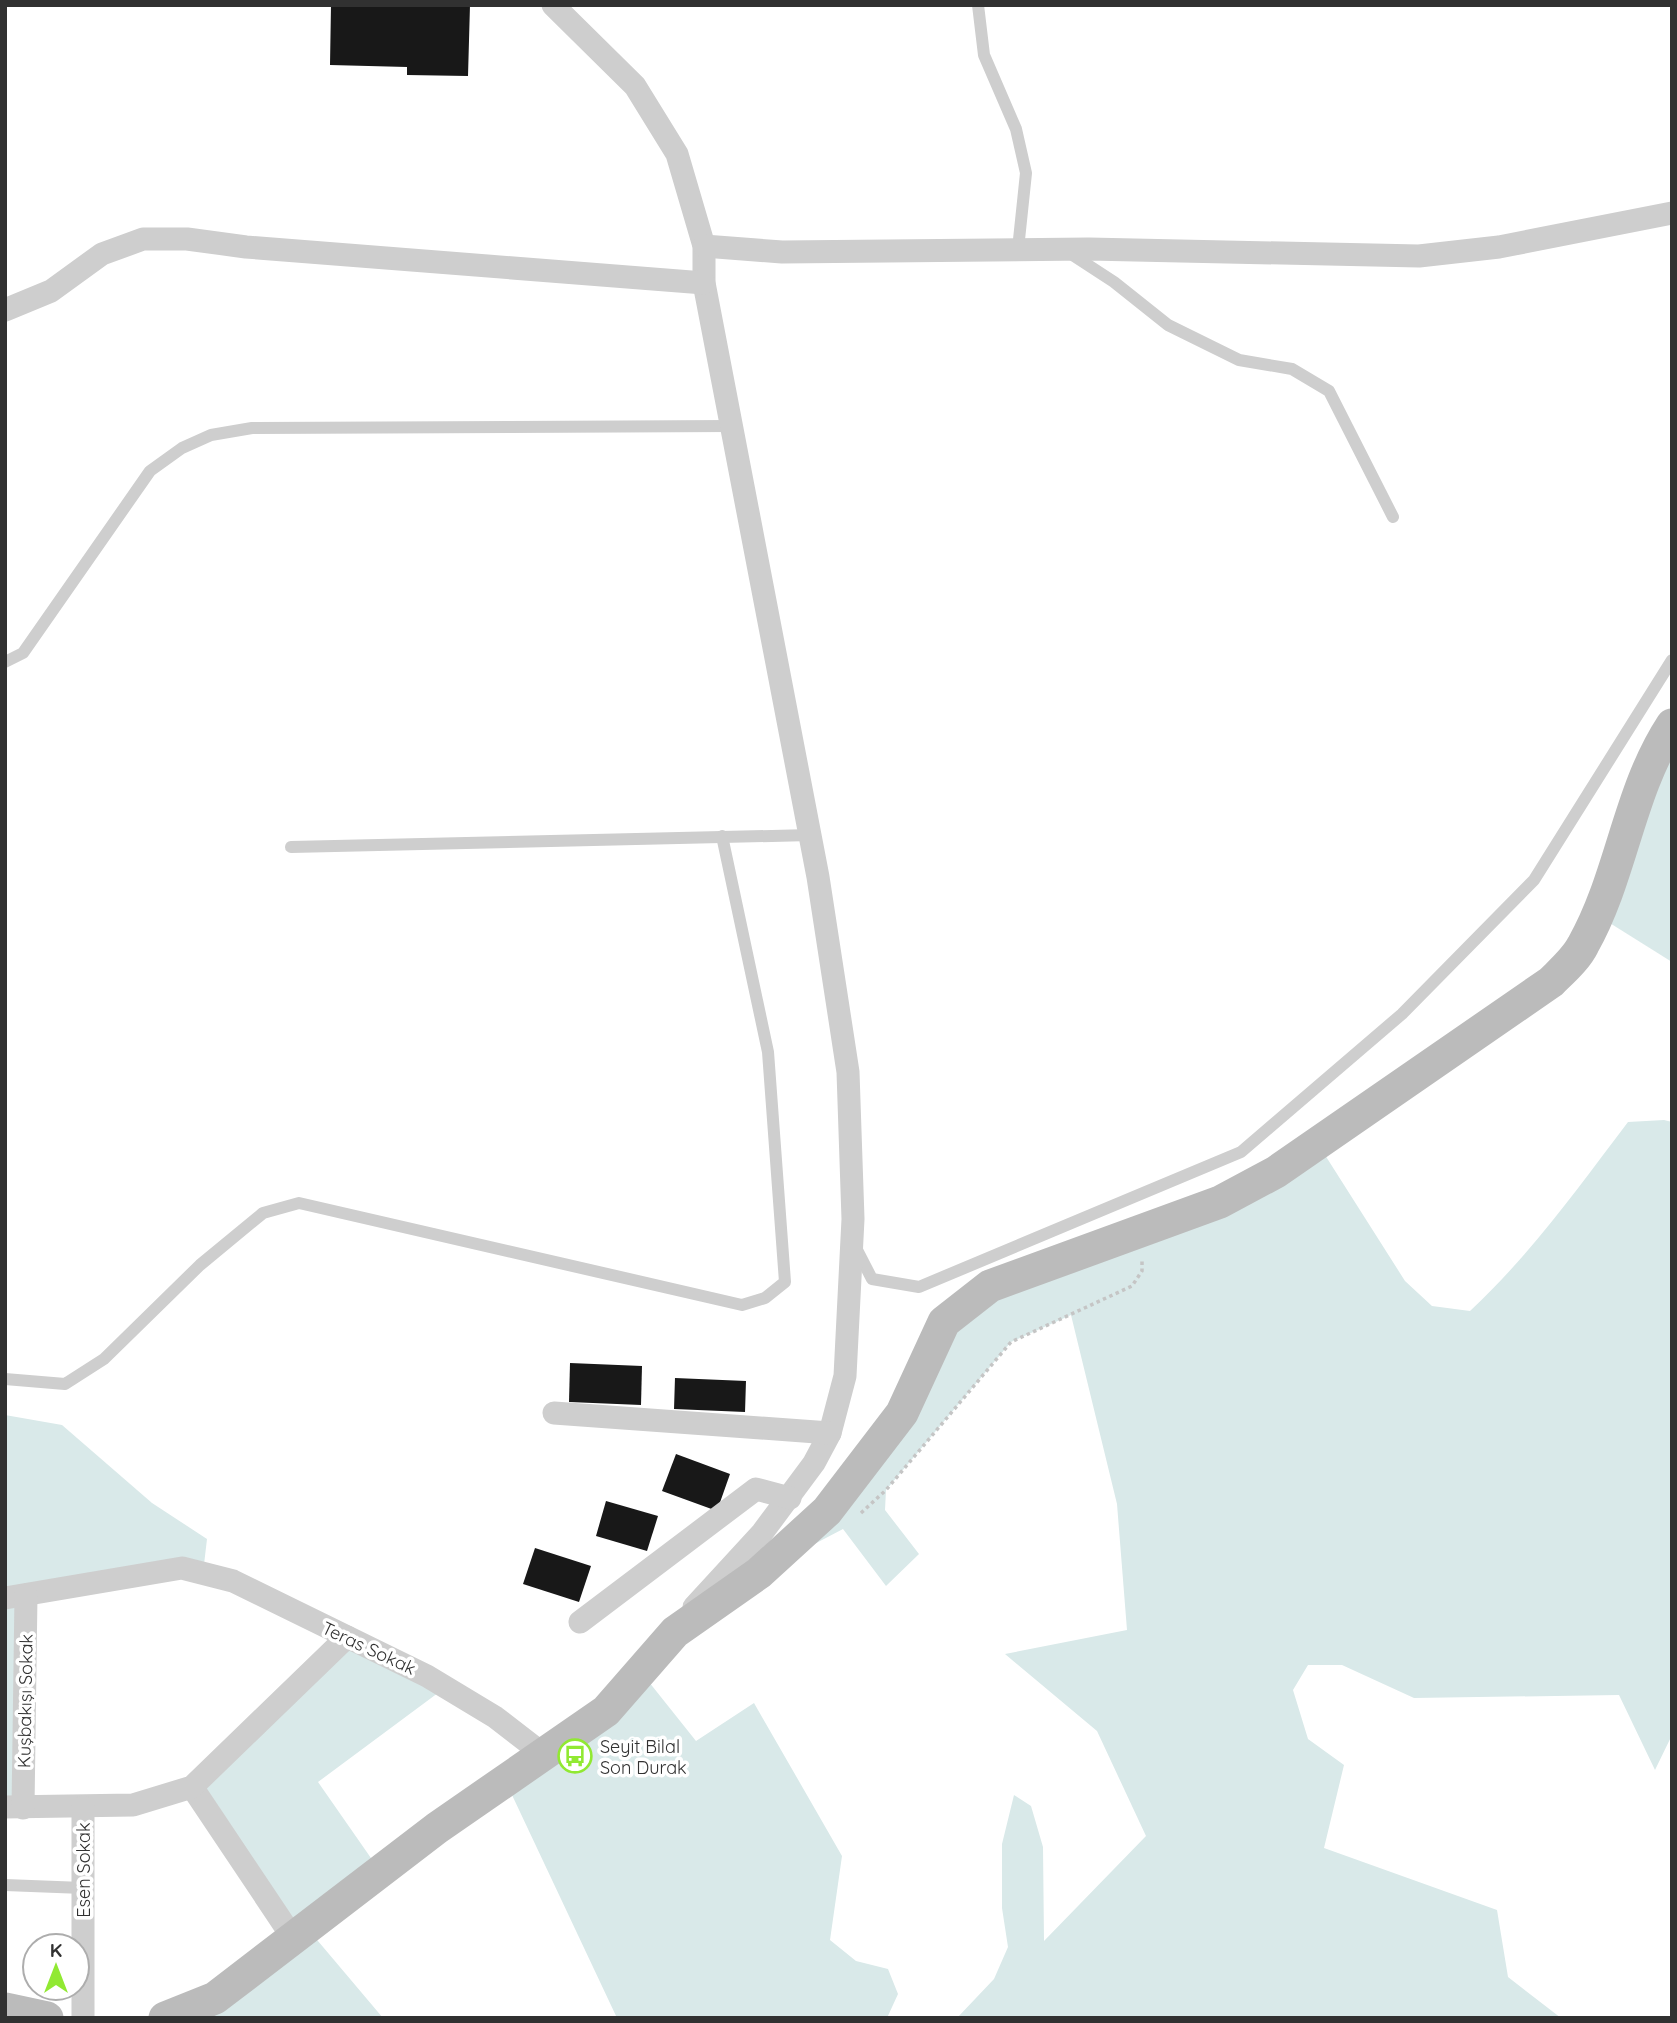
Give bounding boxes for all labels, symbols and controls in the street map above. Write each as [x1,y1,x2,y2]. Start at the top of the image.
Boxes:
street label: Teras Sokak [318,1616,420,1680]
street label: Kuşbakışı Sokak [12,1634,38,1768]
place label: Seyit Bilal Son Durak [600,1735,687,1779]
bus stop icon: Seyit Bilal Son Durak [556,1737,594,1775]
street label: Esen Sokak [72,1822,95,1918]
north arrow [21,1932,91,2002]
text: K [50,1938,62,1962]

